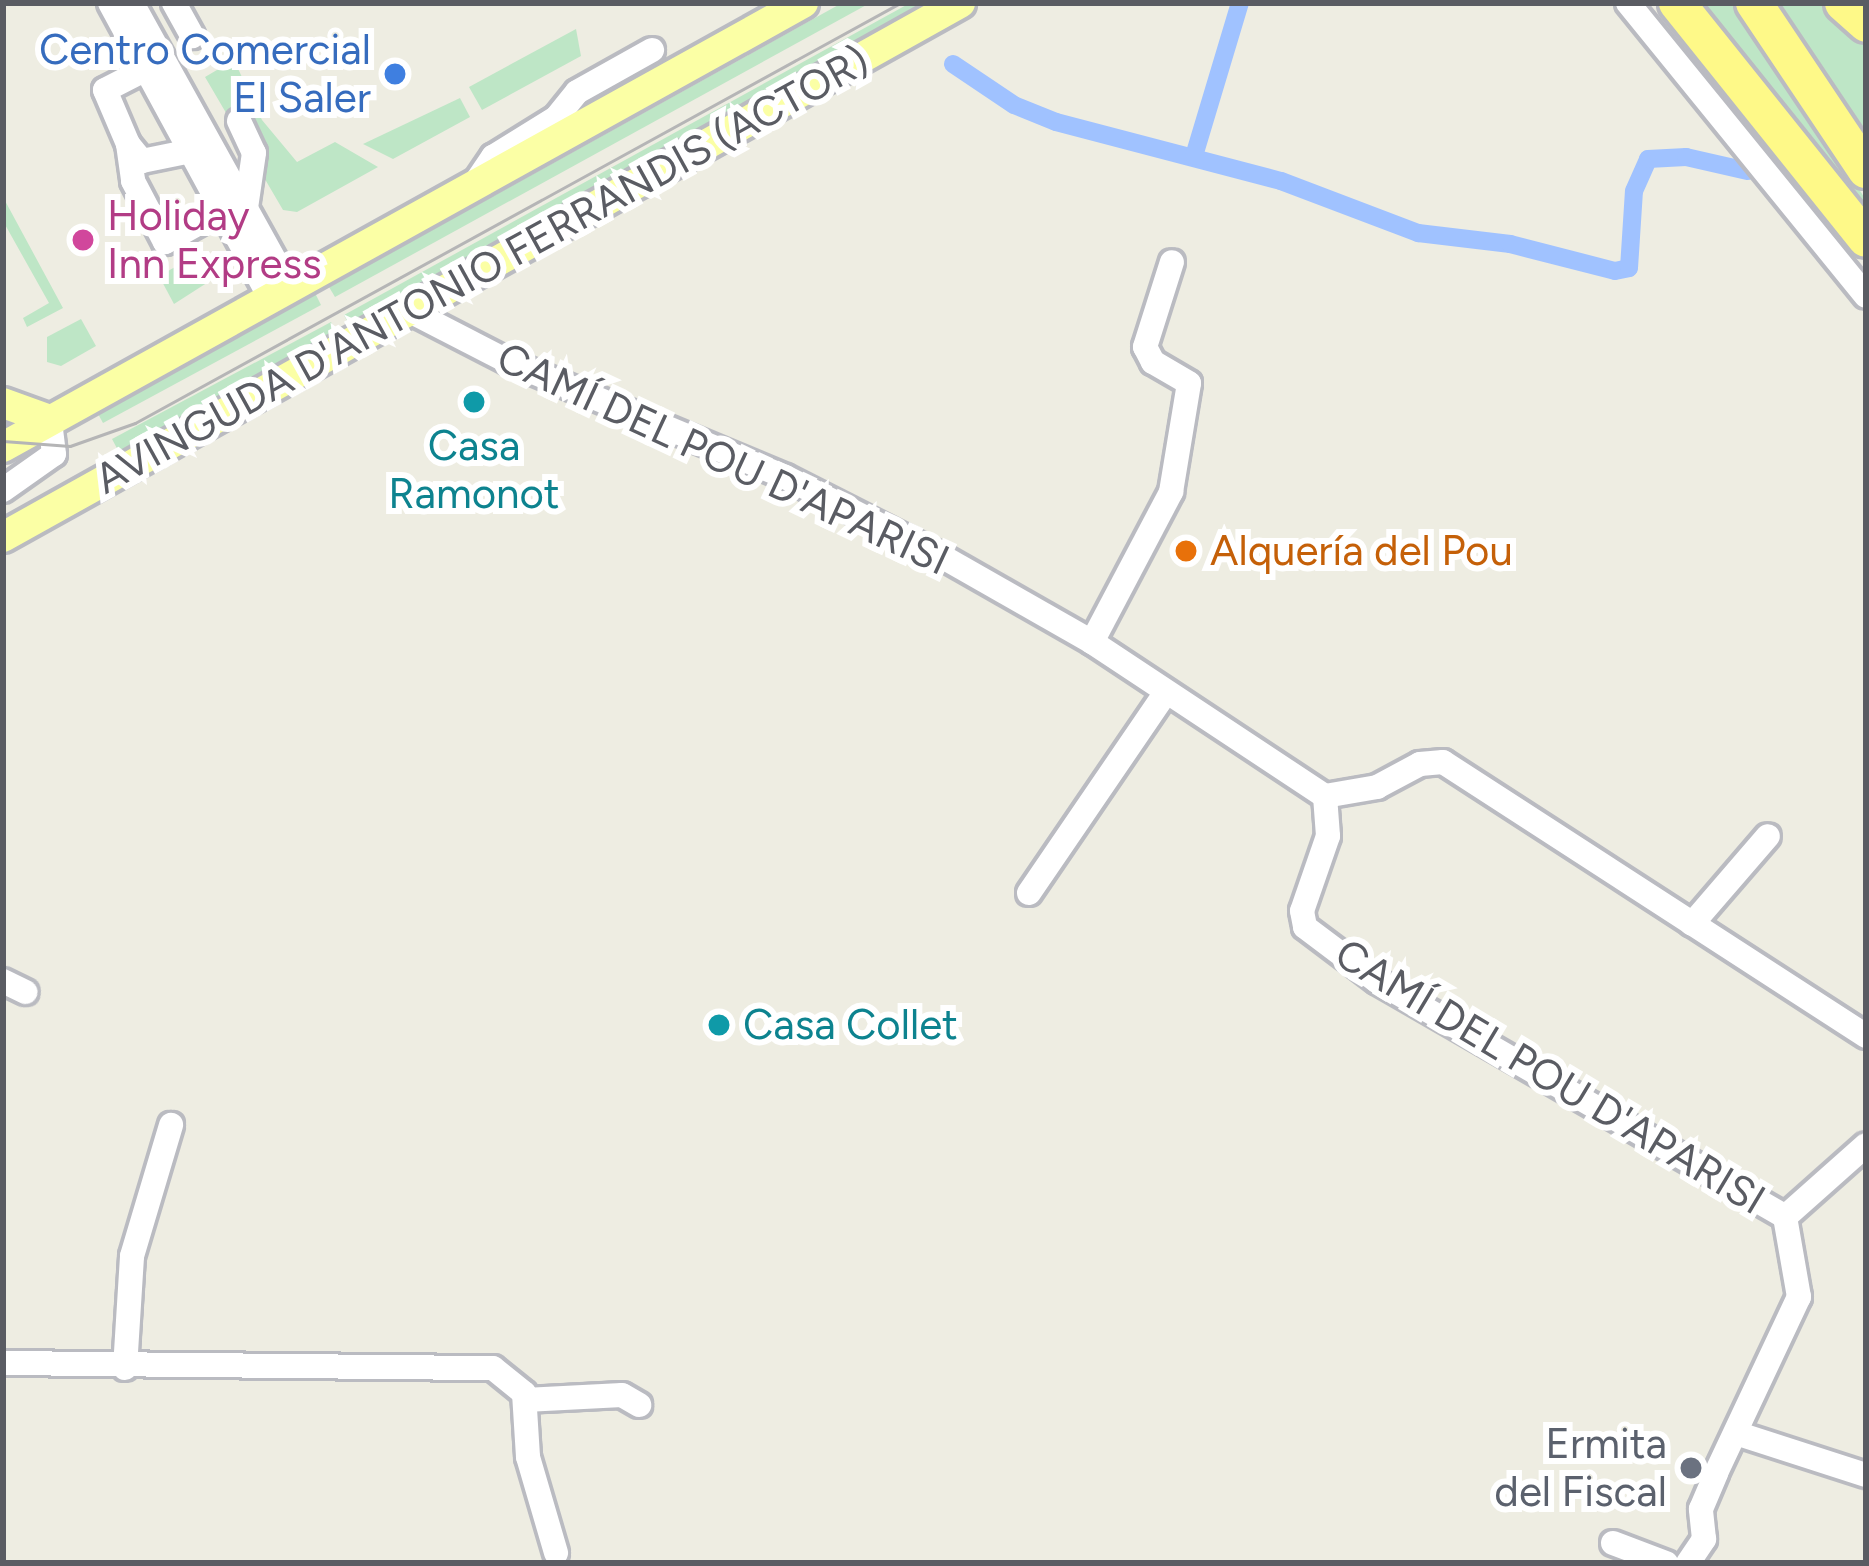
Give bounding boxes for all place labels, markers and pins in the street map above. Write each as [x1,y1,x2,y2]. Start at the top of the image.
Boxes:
place label: Centro Comercial El Saler [39,25,371,124]
marker: Centro Comercial El Saler [382,61,408,87]
place label: Holiday Inn Express [107,191,322,290]
marker: Holiday Inn Express [70,227,96,253]
marker: Casa Ramonot [461,389,487,415]
place label: Casa Ramonot [388,421,560,520]
place label: Alquería del Pou [1210,526,1513,576]
marker: Alquería del Pou [1173,538,1199,564]
place label: Casa Collet [743,1000,958,1050]
marker: Casa Collet [706,1012,732,1038]
place label: Ermita del Fiscal [1494,1419,1667,1518]
marker: Ermita del Fiscal [1678,1455,1704,1481]

